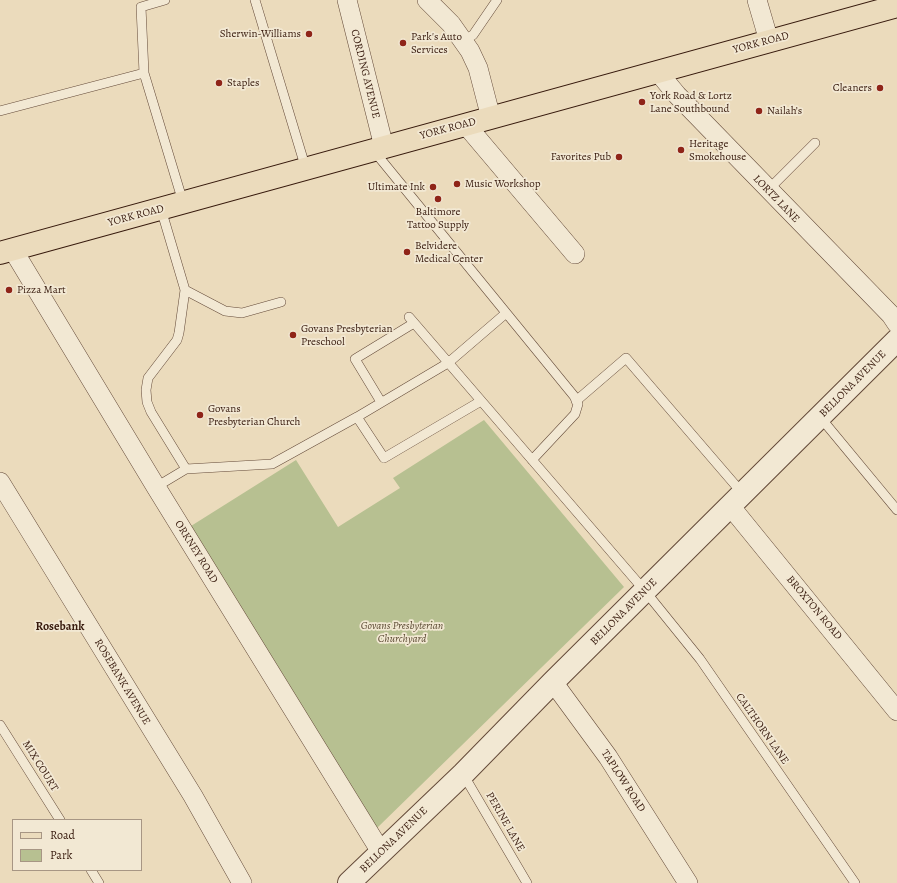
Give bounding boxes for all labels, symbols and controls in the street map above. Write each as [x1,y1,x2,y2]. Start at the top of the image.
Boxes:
place label: Sherwin-Williams [220,27,301,41]
street label: CORDING AVENUE [348,28,382,120]
marker: Sherwin-Williams [304,29,314,39]
street label: YORK ROAD [732,29,790,57]
place label: Park's Auto Services [411,30,462,56]
marker: Park's Auto Services [398,38,408,48]
place label: Staples [227,76,259,90]
marker: Staples [214,78,224,88]
place label: Cleaners [833,81,872,95]
marker: Cleaners [875,83,885,93]
place label: York Road & Lortz Lane Southbound [650,89,732,115]
marker: York Road & Lortz Lane Southbound [637,97,647,107]
place label: Nailah’s [767,104,802,118]
marker: Nailah’s [754,106,764,116]
street label: YORK ROAD [419,115,477,143]
place label: Heritage Smokehouse [689,137,746,163]
marker: Heritage Smokehouse [676,145,686,155]
place label: Favorites Pub [551,150,611,164]
marker: Favorites Pub [614,152,624,162]
street label: LORTZ LANE [750,172,802,226]
place label: Music Workshop [465,177,541,191]
marker: Music Workshop [452,179,462,189]
place label: Ultimate Ink [368,180,425,194]
marker: Ultimate Ink [428,182,438,192]
marker: Baltimore Tattoo Supply [433,194,443,204]
street label: YORK ROAD [107,202,165,230]
place label: Baltimore Tattoo Supply [407,205,469,231]
place label: Belvidere Medical Center [415,239,483,265]
marker: Belvidere Medical Center [402,247,412,257]
place label: Pizza Mart [17,283,66,297]
marker: Pizza Mart [4,285,14,295]
place label: Govans Presbyterian Preschool [301,322,393,348]
marker: Govans Presbyterian Preschool [288,330,298,340]
street label: BELLONA AVENUE [817,348,889,420]
place label: Govans Presbyterian Church [208,402,300,428]
marker: Govans Presbyterian Church [195,410,205,420]
street label: ORKNEY ROAD [171,518,221,586]
street label: BROXTON ROAD [783,573,845,643]
street label: BELLONA AVENUE [588,576,660,648]
park label: Govans Presbyterian Churchyard [361,619,443,645]
district label: Rosebank [36,620,84,634]
street label: ROSEBANK AVENUE [91,637,153,727]
street label: CALTHORN LANE [733,691,791,767]
street label: MIX COURT [19,738,61,794]
street label: TAPLOW ROAD [598,747,648,815]
street label: PERINE LANE [483,790,527,854]
street label: BELLONA AVENUE [357,804,431,876]
legend [12,819,142,871]
text: Road [50,827,75,843]
text: Park [50,847,73,863]

